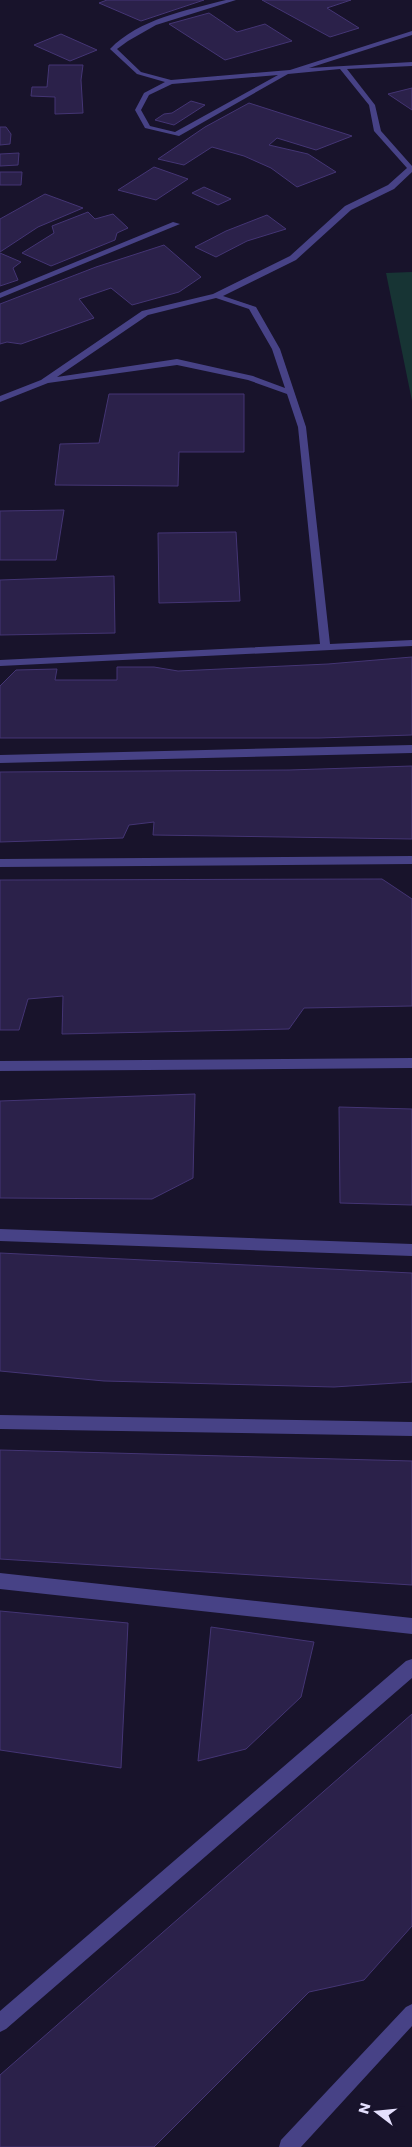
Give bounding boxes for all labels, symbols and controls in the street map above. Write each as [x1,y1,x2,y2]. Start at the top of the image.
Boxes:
north arrow [352,2087,402,2137]
text: N [353,2101,376,2116]

